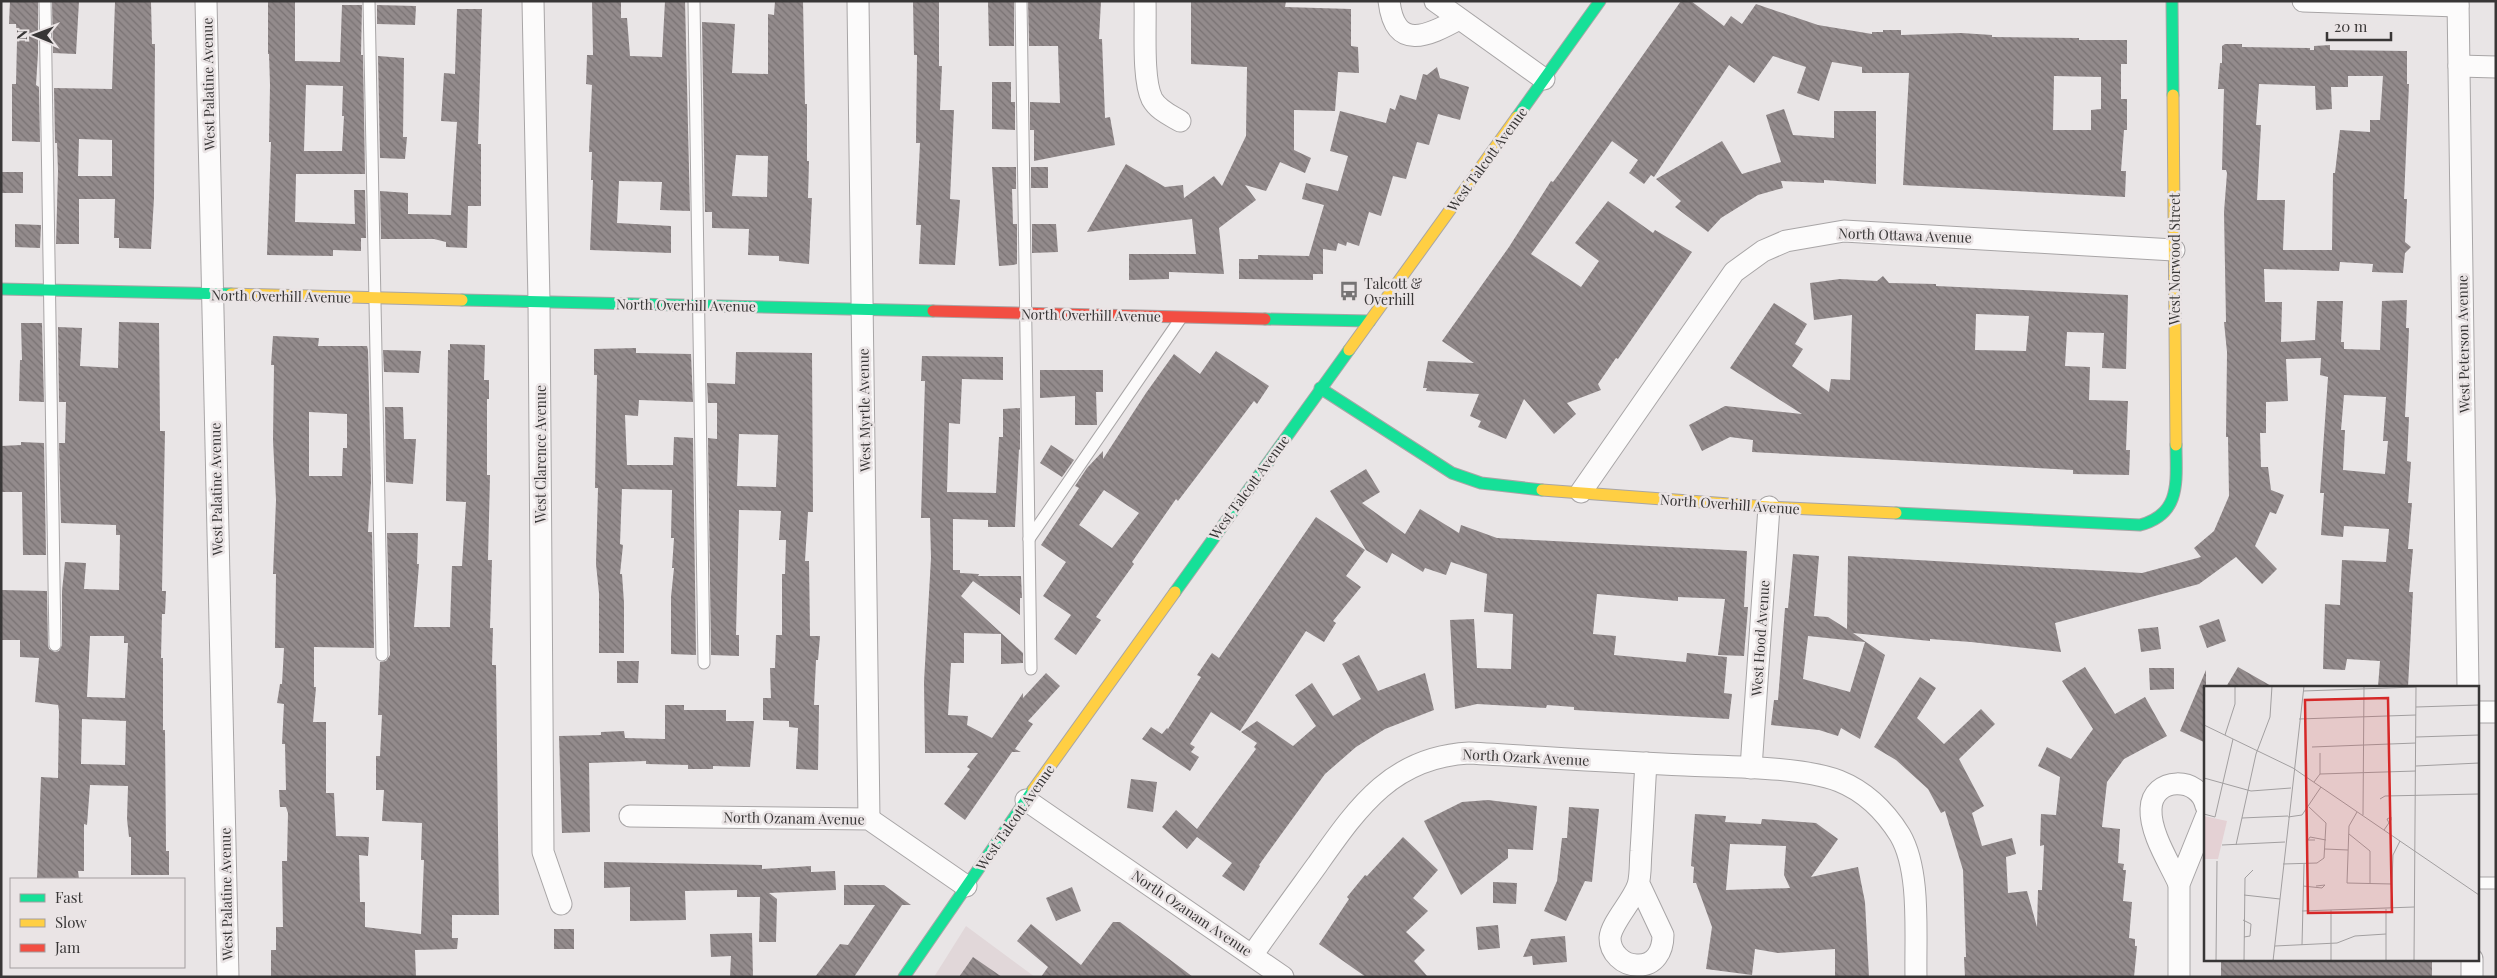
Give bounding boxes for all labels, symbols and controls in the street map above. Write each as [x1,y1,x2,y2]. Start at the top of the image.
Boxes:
north arrow [10,10,60,60]
scale bar [2327,10,2391,42]
text: 20 m [2334,16,2368,36]
street label: West Palatine Avenue [197,17,219,152]
text: N [12,30,31,40]
street label: West Talcott Avenue [1442,103,1531,216]
street label: West Norwood Street [2165,192,2184,326]
street label: North Ottawa Avenue [1838,223,1972,247]
place label: Talcott & Overhill [1364,274,1422,309]
street label: West Peterson Avenue [2452,275,2474,414]
bus stop icon: Talcott & Overhill [1338,280,1360,302]
street label: North Overhill Avenue [211,285,351,307]
street label: North Overhill Avenue [616,294,756,316]
street label: North Overhill Avenue [1021,304,1161,326]
street label: West Myrtle Avenue [853,348,875,473]
street label: West Clarence Avenue [531,385,550,524]
street label: West Palatine Avenue [205,422,227,557]
street label: West Talcott Avenue [1204,431,1293,544]
street label: North Overhill Avenue [1660,490,1800,518]
street label: West Hood Avenue [1746,579,1774,698]
inset map [2204,686,2480,960]
street label: North Ozark Avenue [1462,744,1590,770]
street label: West Talcott Avenue [971,760,1059,874]
street label: North Ozanam Avenue [723,807,865,829]
street label: West Palatine Avenue [215,827,237,962]
street label: North Ozanam Avenue [1128,866,1256,960]
legend [10,878,185,968]
text: Fast [55,887,84,907]
text: Slow [55,912,87,932]
text: Jam [54,937,81,957]

